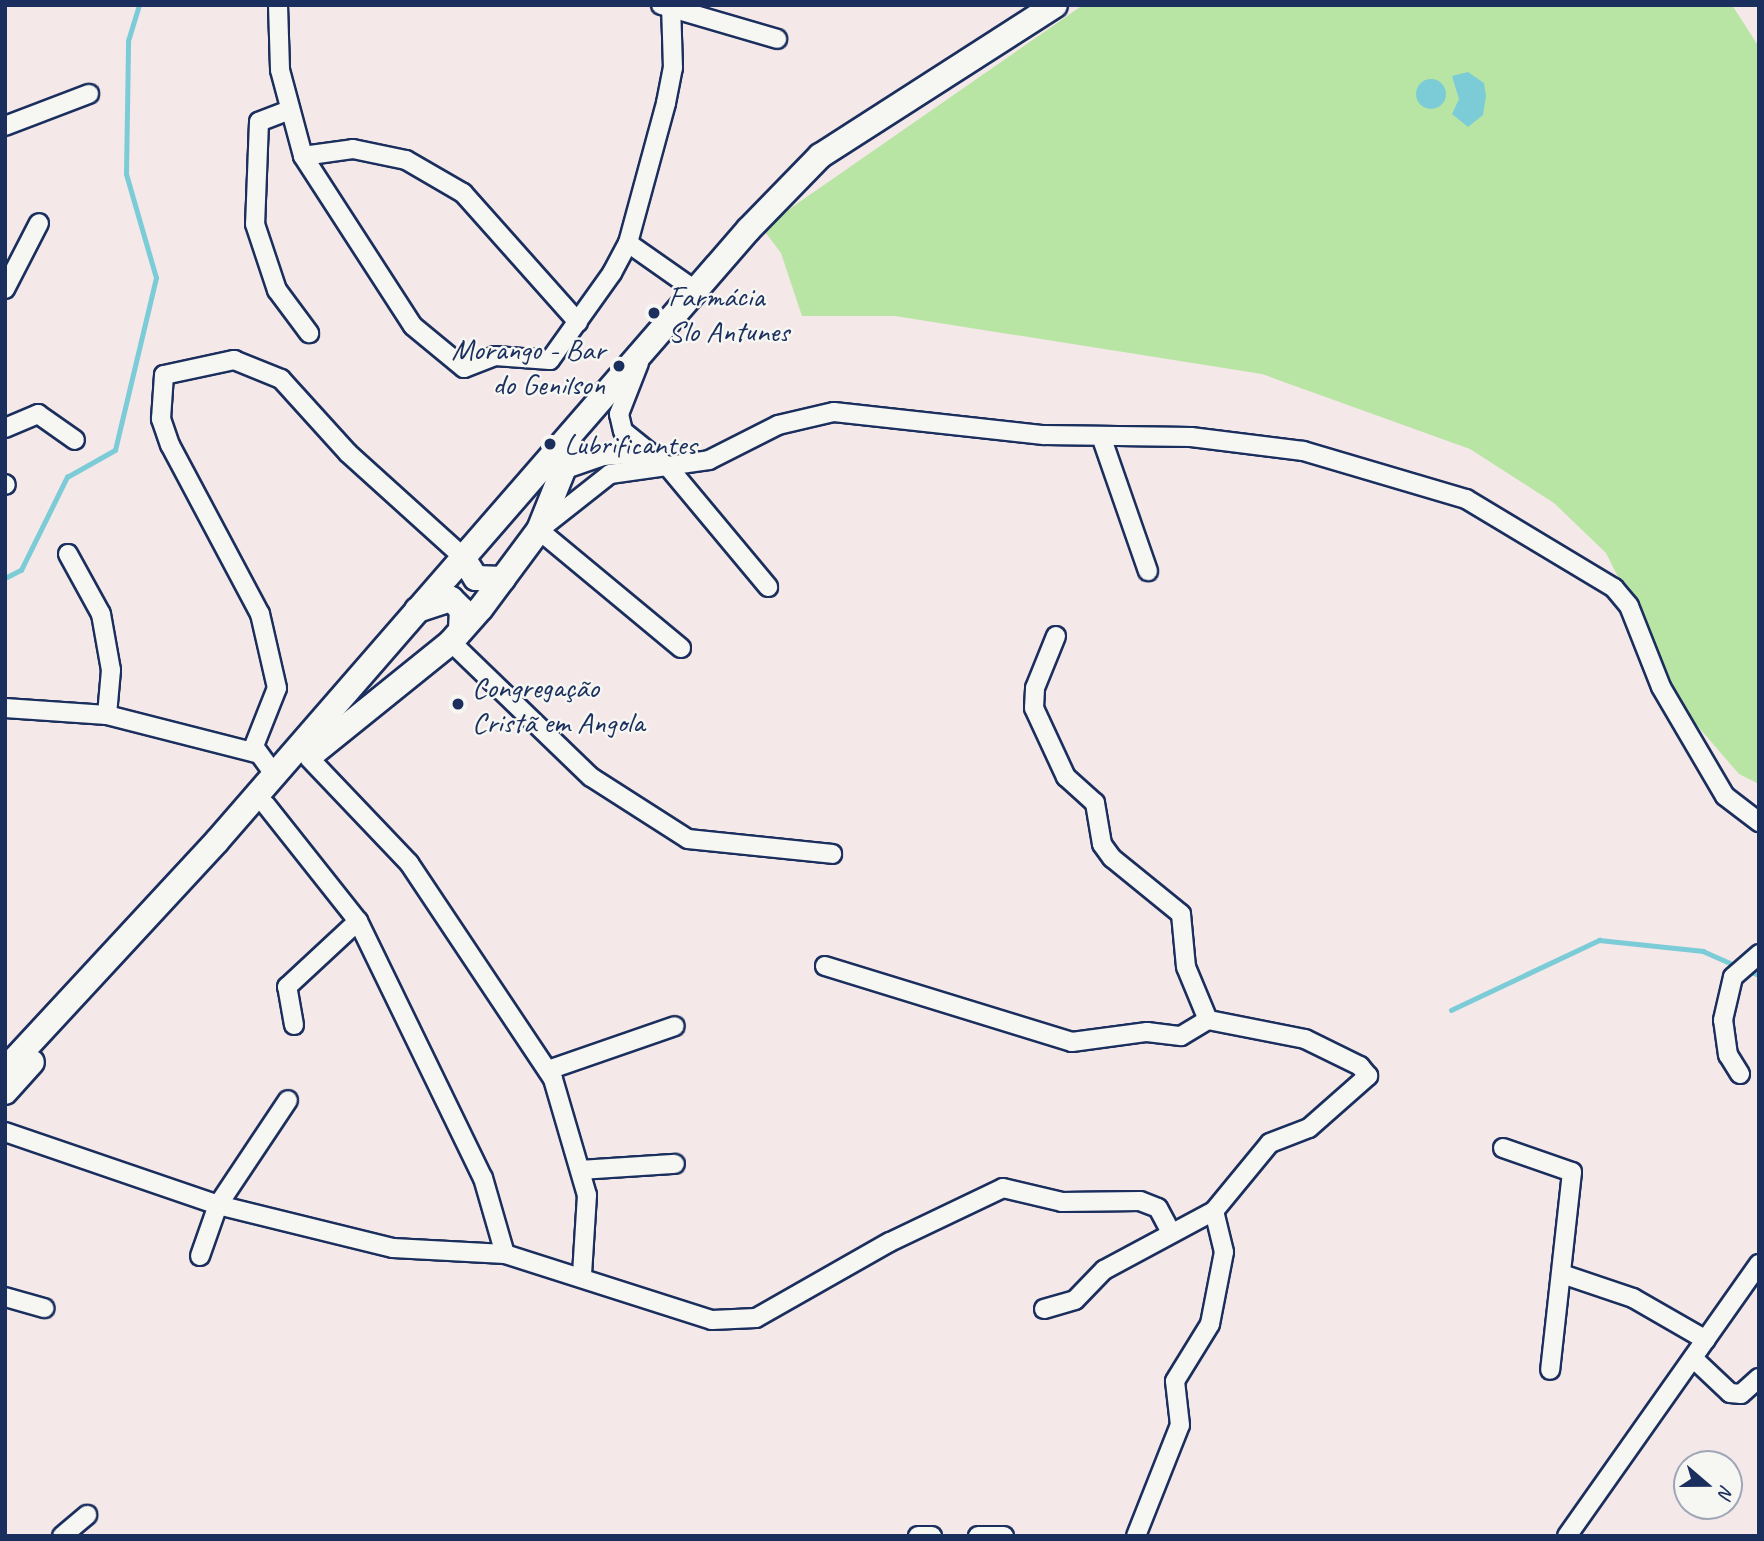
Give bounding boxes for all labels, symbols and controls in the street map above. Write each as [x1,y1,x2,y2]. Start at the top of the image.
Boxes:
place label: Farmácia Slo Antunes [668,278,789,348]
marker: Farmácia Slo Antunes [646,305,662,321]
place label: Morango - Bar do Genilson [451,331,605,402]
marker: Morango - Bar do Genilson [611,358,627,374]
place label: Lubrificantes [564,426,697,462]
marker: Lubrificantes [542,436,558,452]
place label: Congregação Cristã em Angola [472,669,644,740]
marker: Congregação Cristã em Angola [450,696,466,712]
north arrow [1673,1450,1743,1520]
text: N [1713,1482,1739,1501]

